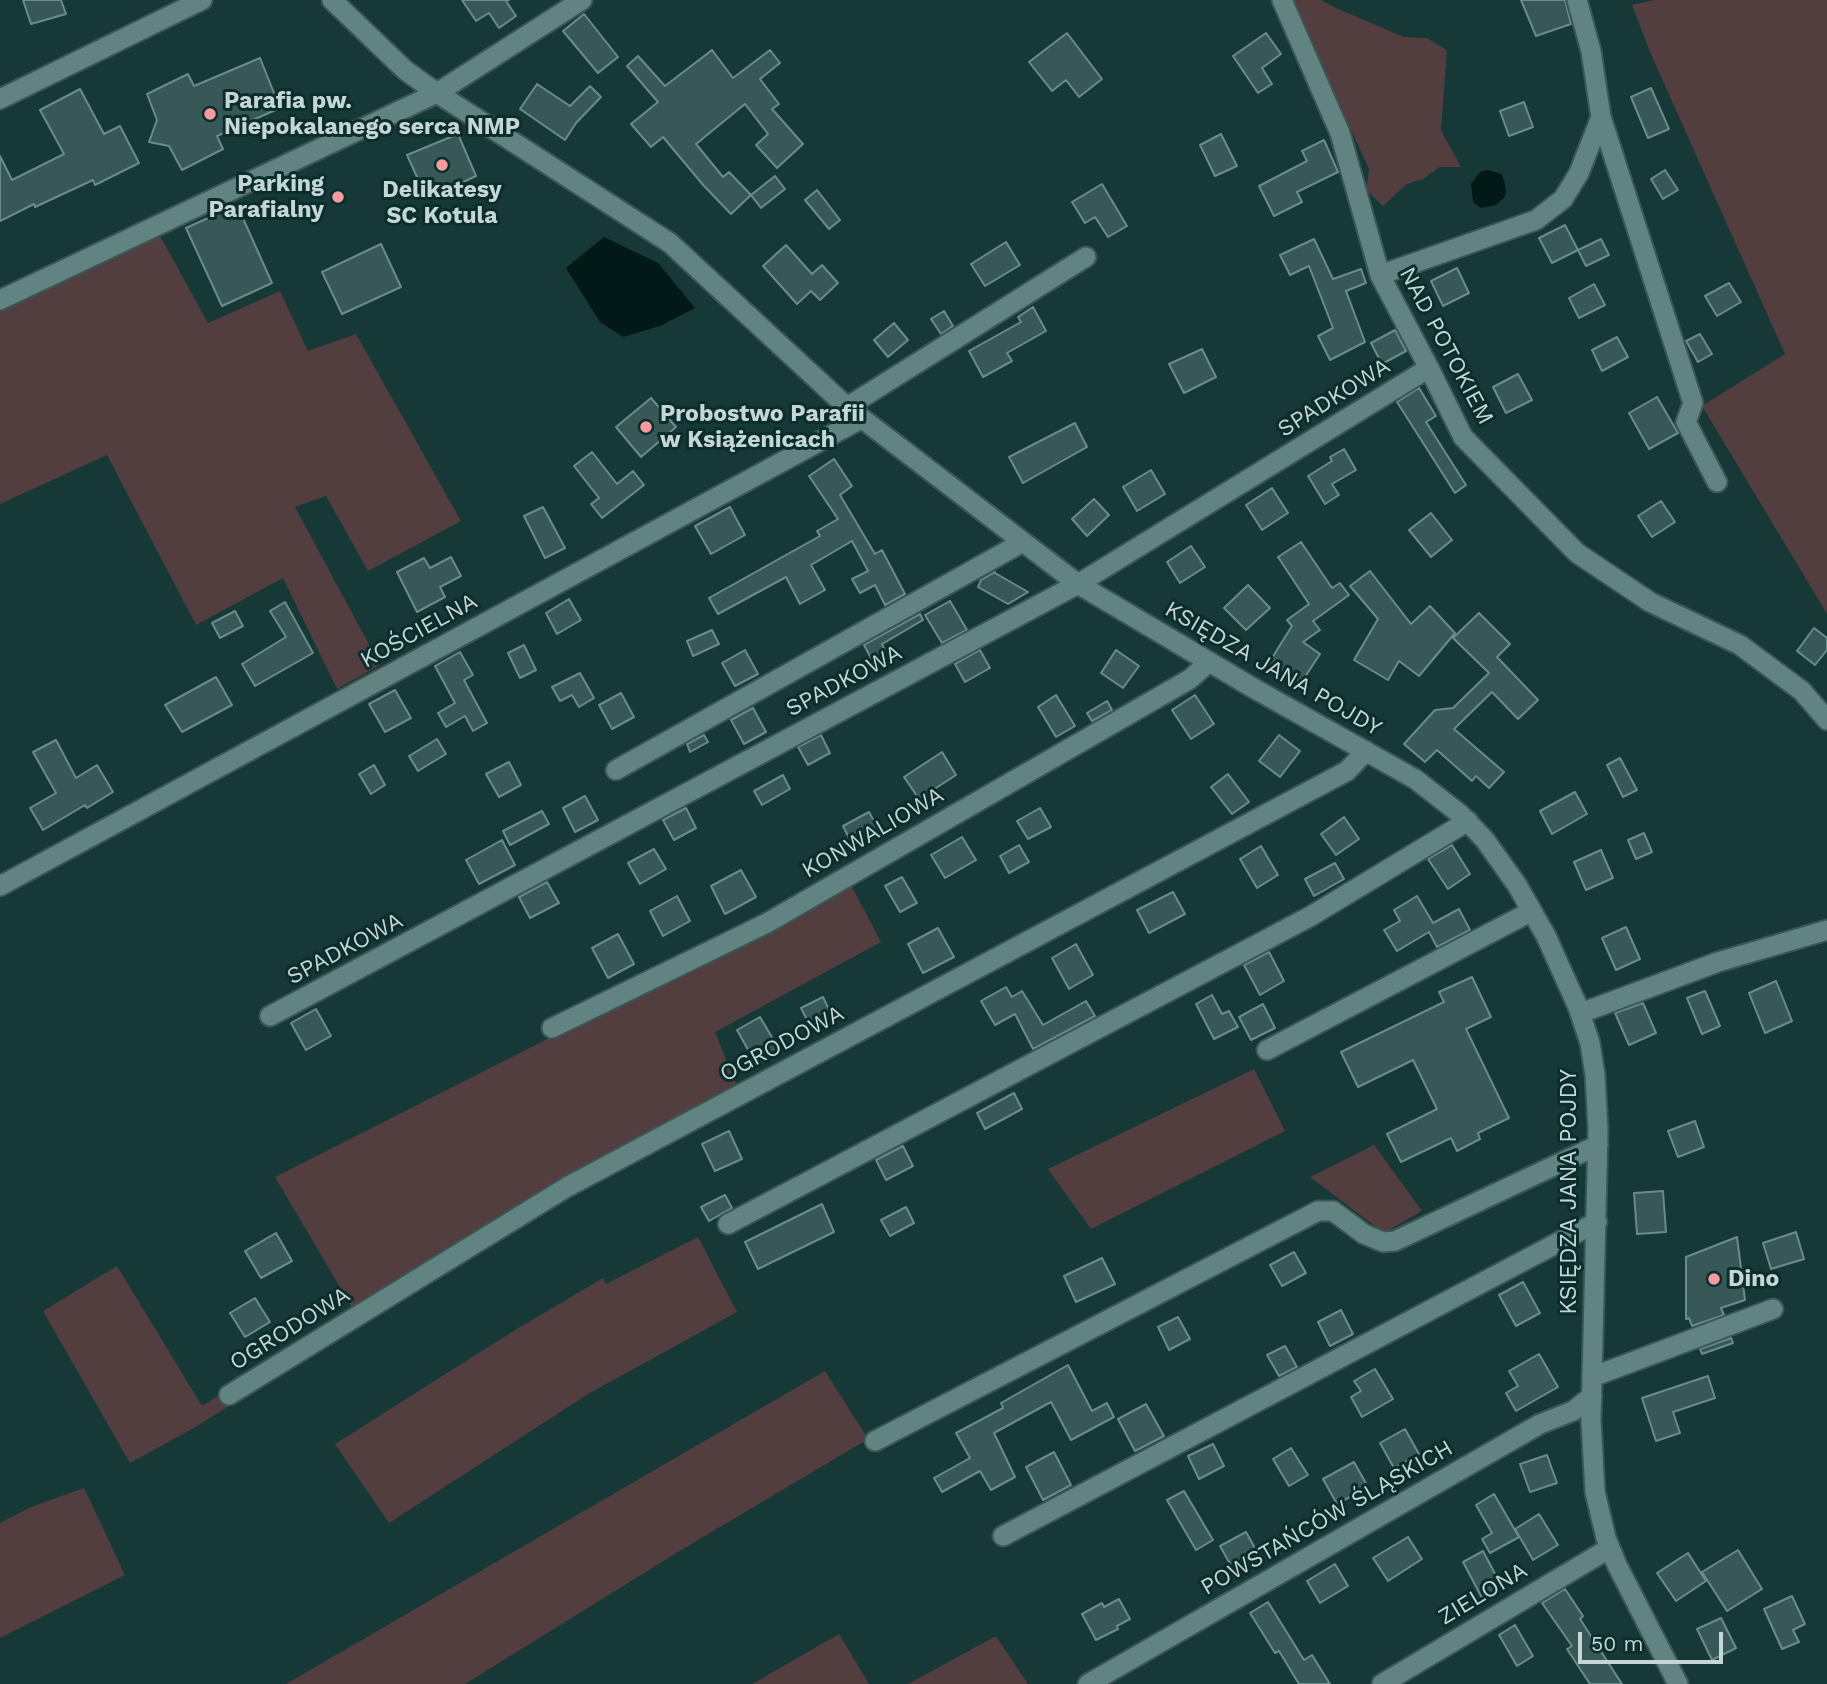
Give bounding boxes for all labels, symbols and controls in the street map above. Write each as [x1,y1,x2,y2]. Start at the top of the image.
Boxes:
place label: Parafia pw. Niepokalanego serca NMP [224,87,520,141]
marker: Parafia pw. Niepokalanego serca NMP [202,106,218,122]
marker: Delikatesy SC Kotula [434,157,450,173]
place label: Parking Parafialny [208,170,324,224]
place label: Delikatesy SC Kotula [382,176,502,230]
marker: Parking Parafialny [330,189,346,205]
street label: NAD POTOKIEM [1393,263,1499,429]
street label: SPADKOWA [1273,353,1395,443]
place label: Probostwo Parafii w Książenicach [660,400,865,454]
marker: Probostwo Parafii w Książenicach [638,419,654,435]
street label: KOŚCIELNA [356,588,482,674]
street label: KSIĘDZA JANA POJDY [1160,596,1386,742]
street label: SPADKOWA [781,639,907,723]
street label: KONWALIOWA [797,781,949,885]
street label: SPADKOWA [282,907,408,991]
street label: OGRODOWA [715,1000,849,1088]
street label: KSIĘDZA JANA POJDY [1555,1069,1583,1315]
place label: Dino [1728,1265,1779,1293]
marker: Dino [1706,1271,1722,1287]
street label: OGRODOWA [225,1281,355,1377]
street label: POWSTAŃCÓW ŚLĄSKICH [1196,1434,1458,1602]
street label: ZIELONA [1434,1557,1532,1631]
scale bar [1582,1618,1727,1662]
text: 50 m [1591,1631,1643,1656]

